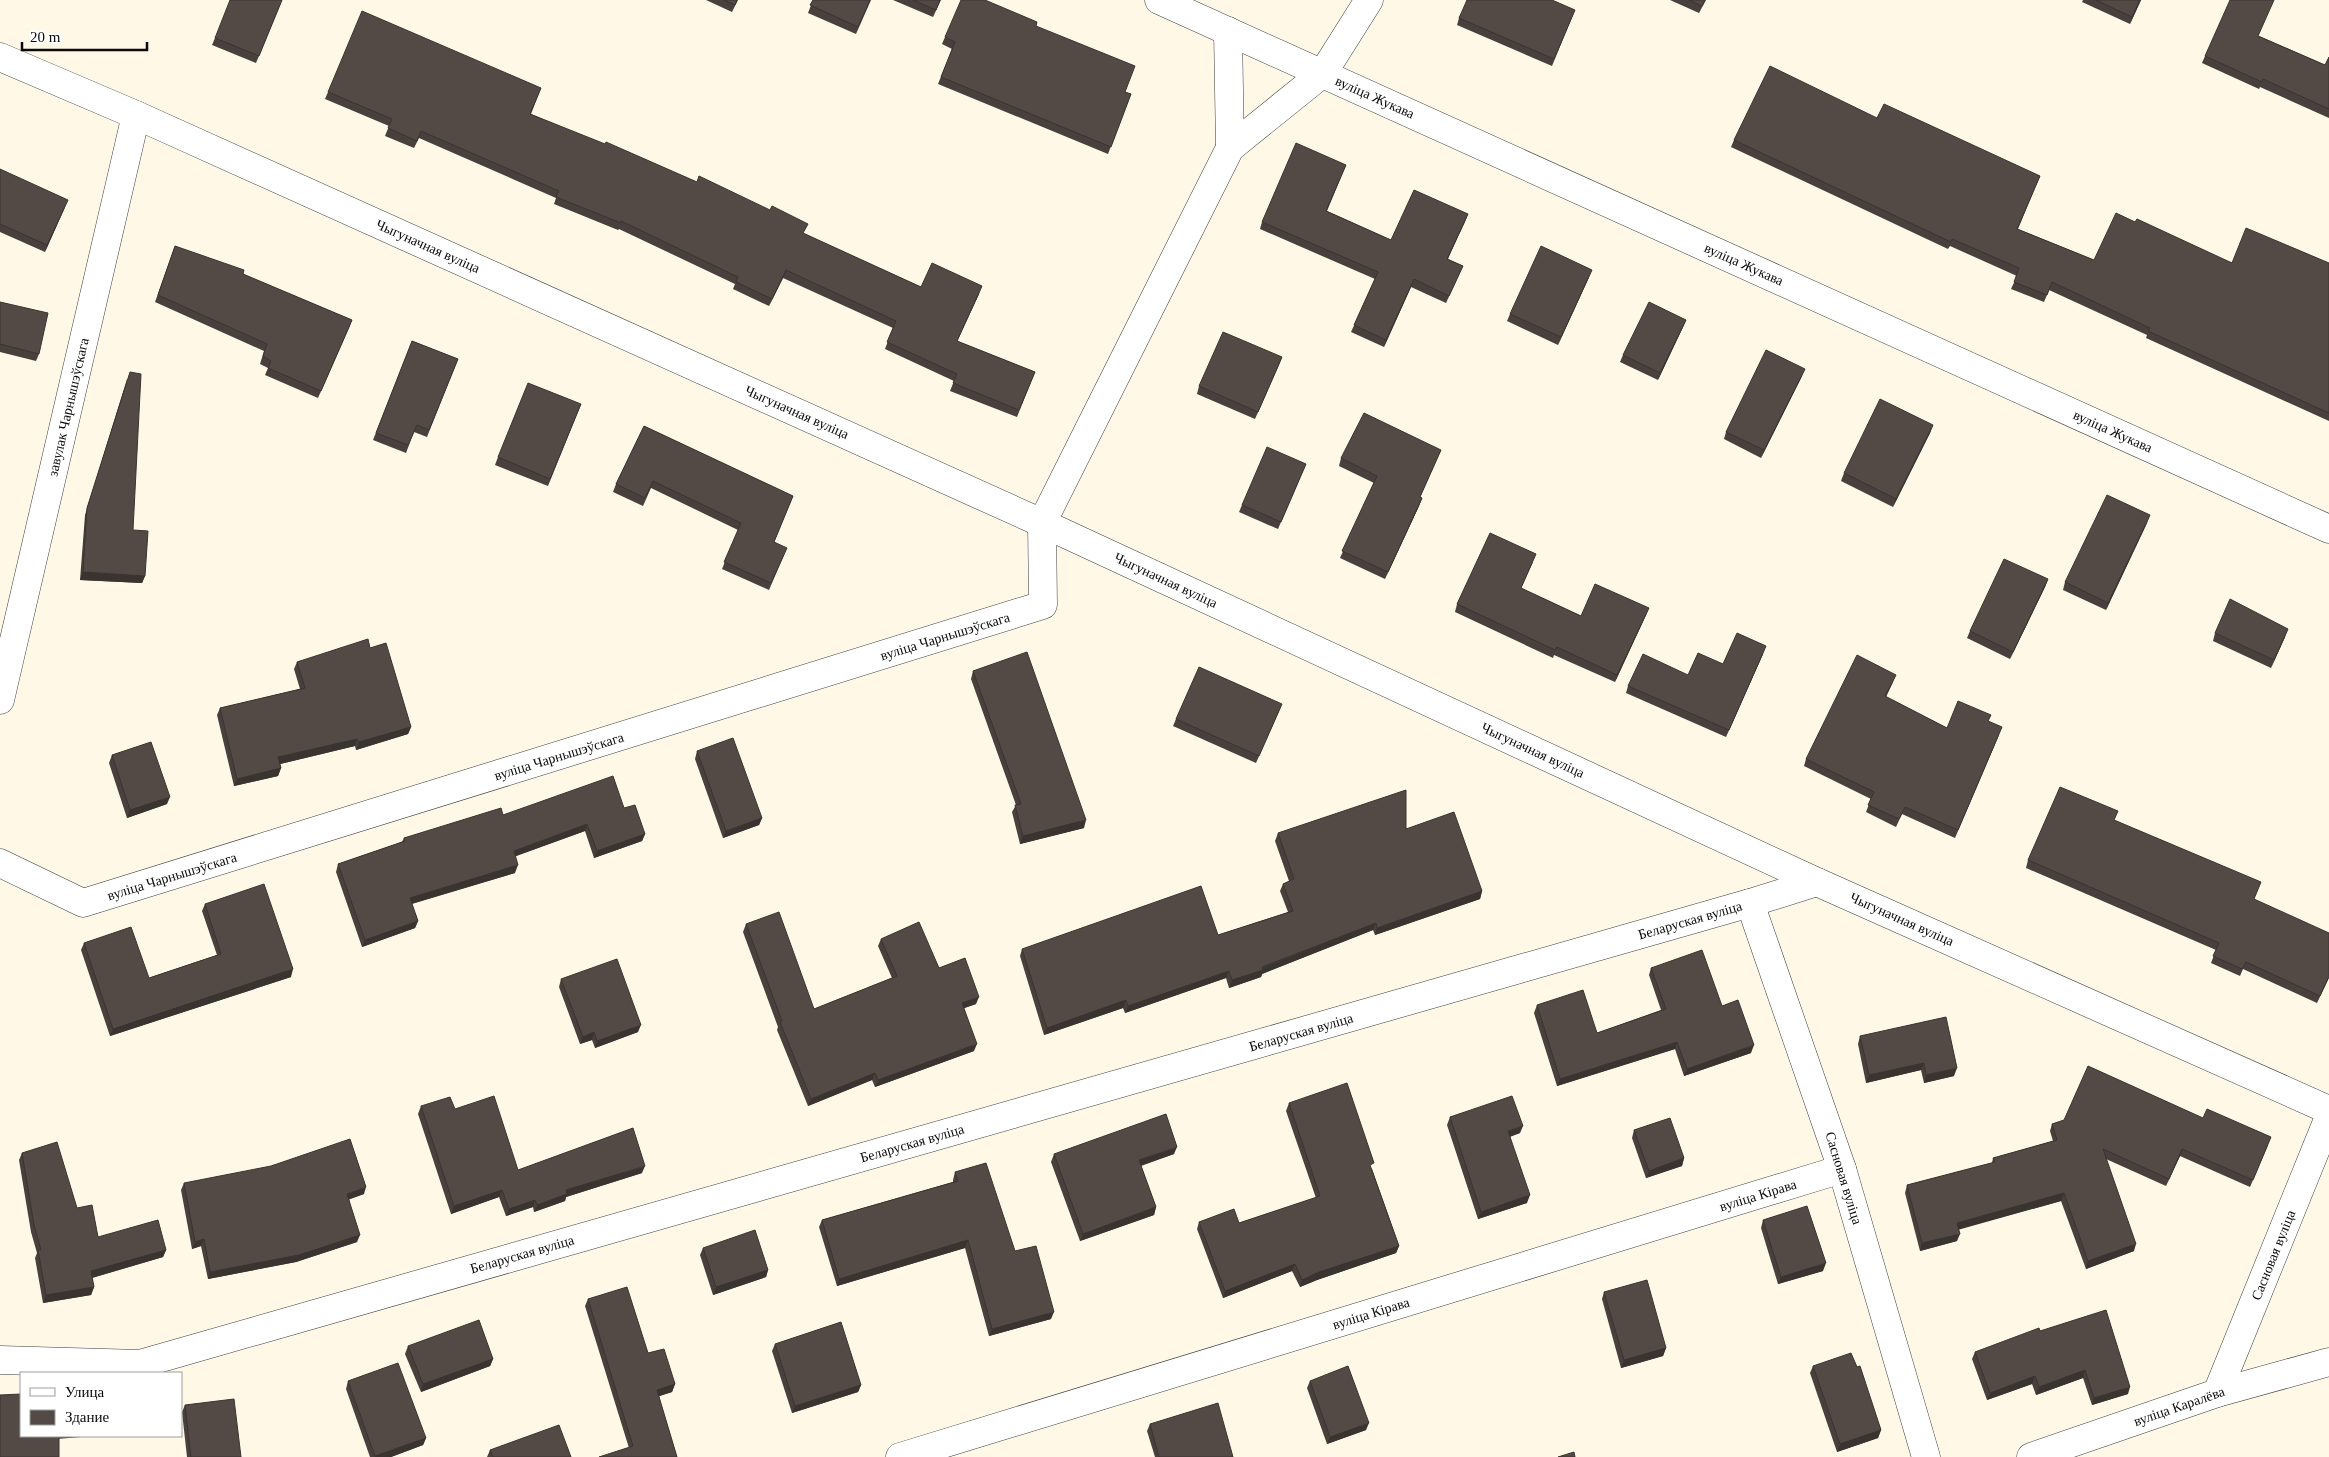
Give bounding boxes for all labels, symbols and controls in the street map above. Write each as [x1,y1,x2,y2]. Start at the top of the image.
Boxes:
scale bar [22,20,148,52]
text: 20 m [30,29,61,45]
street label: вуліца Жукава [1333,73,1417,122]
street label: Чыгуначная вуліца [374,217,483,276]
street label: вуліца Жукава [1702,240,1786,289]
street label: завулак Чарнышэўскага [45,336,92,478]
street label: Чыгуначная вуліца [743,383,852,442]
street label: вуліца Жукава [2071,407,2155,456]
street label: Чыгуначная вуліца [1112,550,1221,611]
street label: вуліца Чарнышэўскага [879,609,1012,663]
street label: Чыгуначная вуліца [1479,720,1588,781]
street label: вуліца Чарнышэўскага [493,729,626,783]
street label: вуліца Чарнышэўскага [106,849,239,903]
street label: Чыгуначная вуліца [1848,890,1957,949]
street label: Беларуская вуліца [1636,898,1745,942]
street label: Беларуская вуліца [1247,1010,1356,1054]
street label: Беларуская вуліца [858,1121,967,1165]
street label: Сасновая вуліца [1822,1130,1865,1227]
street label: вуліца Кірава [1718,1176,1799,1214]
street label: Сасновая вуліца [2249,1207,2299,1302]
street label: Беларуская вуліца [468,1232,577,1276]
street label: вуліца Кірава [1331,1294,1412,1332]
legend [20,1372,182,1437]
text: Улица [65,1384,104,1400]
street label: вуліца Каралёва [2132,1384,2227,1429]
text: Здание [65,1409,109,1425]

